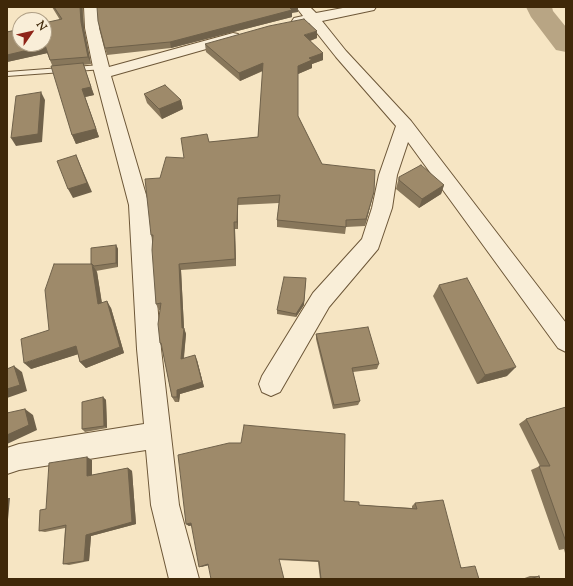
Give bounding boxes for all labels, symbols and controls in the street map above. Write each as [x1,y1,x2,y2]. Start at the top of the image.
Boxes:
north arrow [12,12,52,52]
text: N [32,18,50,34]

